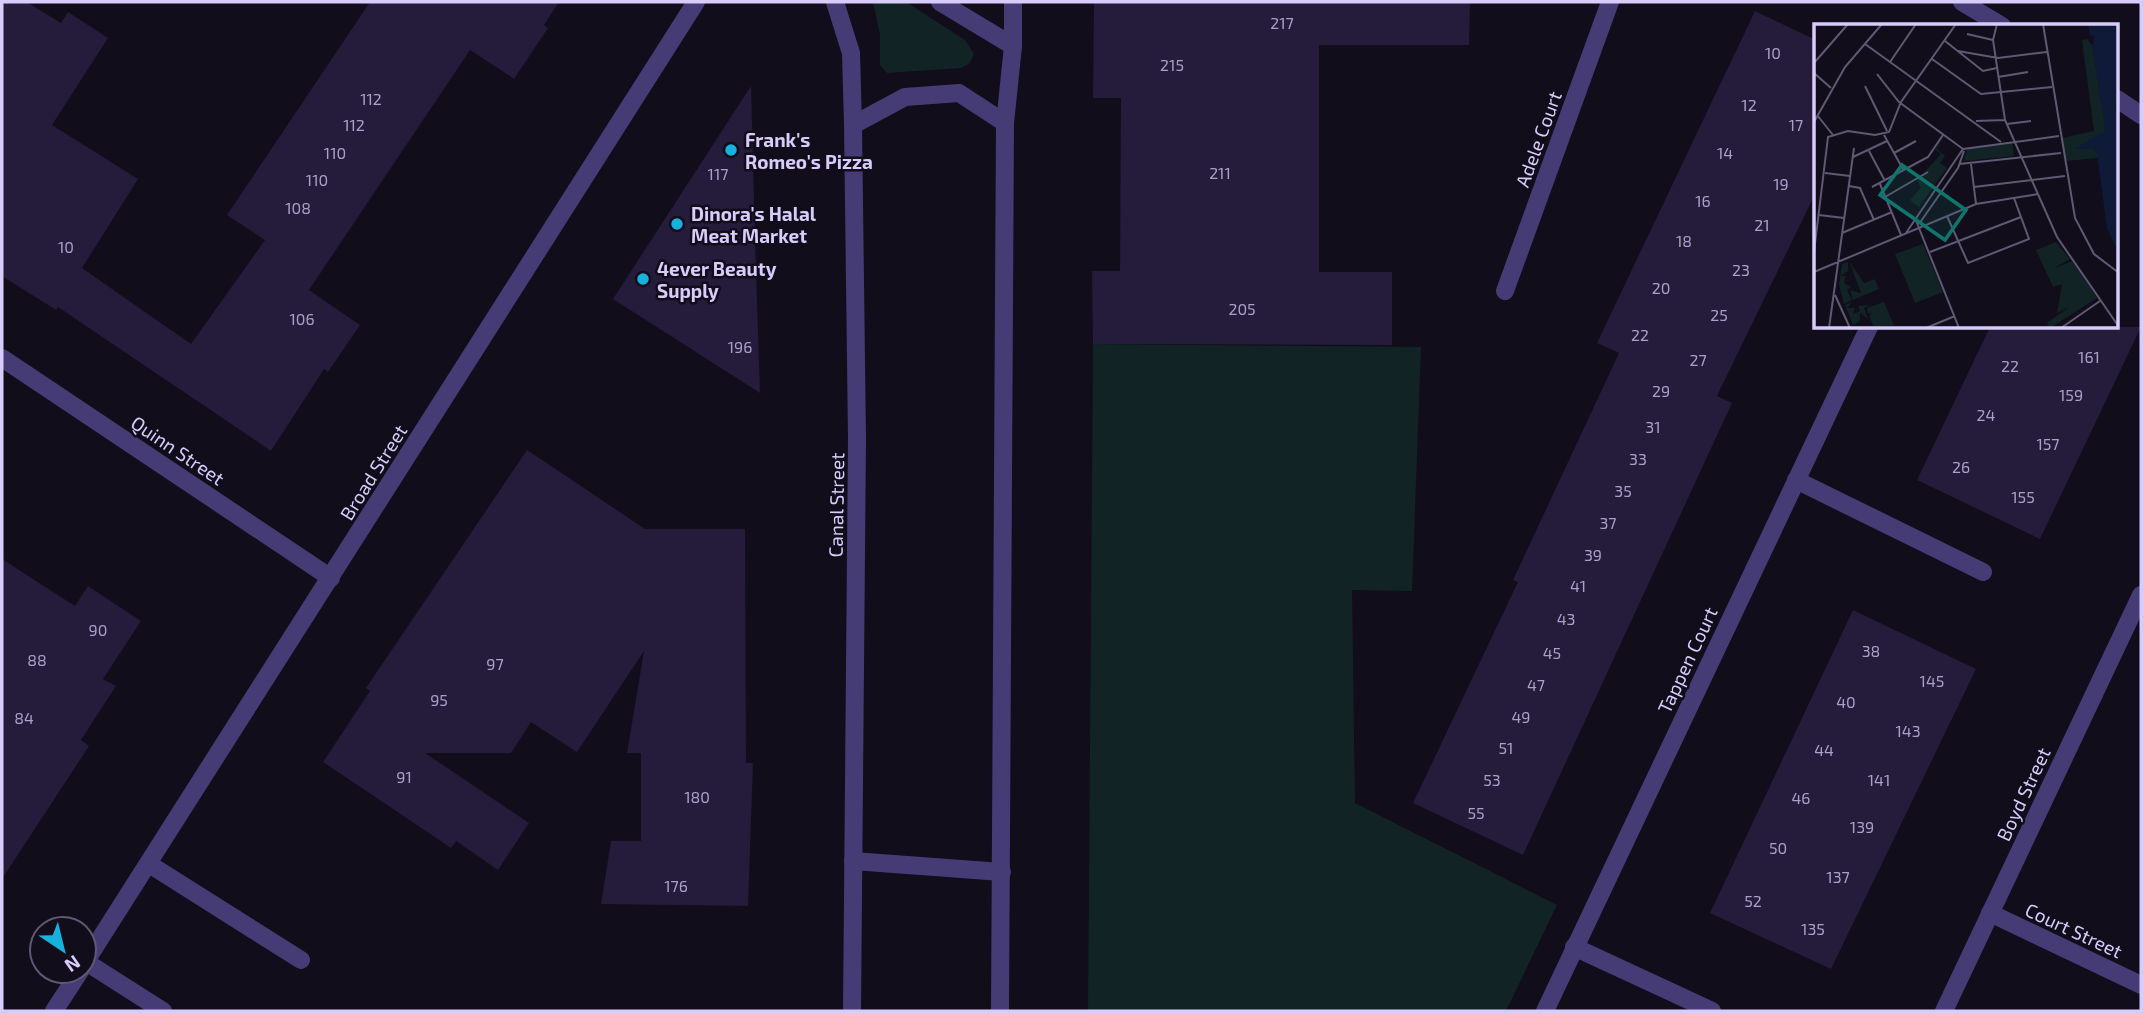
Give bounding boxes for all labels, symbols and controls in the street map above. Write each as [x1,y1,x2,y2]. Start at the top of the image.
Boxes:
house number: 217 [1270,13,1294,32]
inset map [1814,24,2118,329]
house number: 10 [1765,43,1781,62]
house number: 215 [1160,55,1184,74]
street label: Adele Court [1510,88,1566,190]
house number: 112 [360,89,382,108]
house number: 12 [1741,95,1757,114]
house number: 112 [343,115,365,134]
house number: 17 [1789,115,1803,134]
place label: Frank's Romeo's Pizza [745,128,873,173]
marker: Frank's Romeo's Pizza [723,142,739,158]
house number: 110 [324,143,346,162]
house number: 14 [1717,143,1733,162]
house number: 211 [1209,163,1231,182]
house number: 117 [708,164,728,183]
house number: 110 [306,170,328,189]
house number: 19 [1773,174,1789,193]
house number: 16 [1695,191,1711,210]
house number: 108 [285,198,311,217]
place label: Dinora's Halal Meat Market [691,202,817,247]
house number: 21 [1754,215,1770,234]
marker: Dinora's Halal Meat Market [669,216,685,232]
house number: 18 [1676,231,1692,250]
house number: 10 [58,237,74,256]
place label: 4ever Beauty Supply [657,257,777,303]
house number: 23 [1732,260,1750,279]
marker: 4ever Beauty Supply [635,271,651,287]
house number: 20 [1652,278,1670,297]
house number: 205 [1228,299,1256,318]
house number: 25 [1710,305,1728,324]
house number: 106 [289,309,315,328]
house number: 22 [1631,325,1649,344]
house number: 196 [728,337,752,356]
house number: 161 [2078,347,2100,366]
house number: 27 [1689,350,1707,369]
house number: 22 [2001,356,2019,375]
house number: 29 [1652,381,1670,400]
house number: 159 [2059,385,2083,404]
house number: 24 [1977,405,1996,424]
street label: Quinn Street [127,410,229,490]
house number: 31 [1645,417,1661,436]
street label: Broad Street [335,420,411,524]
house number: 157 [2036,434,2060,453]
house number: 33 [1629,449,1647,468]
street label: Canal Street [824,452,848,558]
house number: 26 [1952,457,1970,476]
house number: 35 [1614,481,1632,500]
house number: 155 [2011,487,2035,506]
house number: 37 [1599,513,1617,532]
house number: 39 [1584,545,1602,564]
house number: 41 [1570,576,1586,595]
street label: Tappen Court [1652,603,1722,717]
house number: 43 [1557,609,1575,628]
house number: 90 [89,620,107,639]
house number: 38 [1862,641,1880,660]
house number: 45 [1543,643,1561,662]
house number: 88 [27,650,47,669]
house number: 97 [486,654,504,673]
house number: 145 [1920,671,1944,690]
house number: 47 [1527,675,1545,694]
house number: 95 [430,690,448,709]
house number: 40 [1836,692,1856,711]
house number: 49 [1512,707,1531,726]
house number: 84 [14,708,34,727]
house number: 143 [1895,721,1921,740]
house number: 51 [1499,738,1513,757]
house number: 44 [1814,740,1834,759]
street label: Boyd Street [1991,744,2055,844]
house number: 91 [396,767,412,786]
house number: 53 [1483,770,1501,789]
house number: 141 [1868,770,1890,789]
house number: 180 [684,787,710,806]
house number: 46 [1792,788,1811,807]
house number: 55 [1467,803,1485,822]
house number: 139 [1850,817,1874,836]
house number: 50 [1769,838,1787,857]
house number: 137 [1826,867,1850,886]
house number: 176 [664,876,688,895]
house number: 52 [1744,891,1762,910]
street label: Court Street [2022,898,2126,962]
north arrow [28,915,98,985]
house number: 135 [1801,919,1825,938]
text: N [61,951,85,978]

